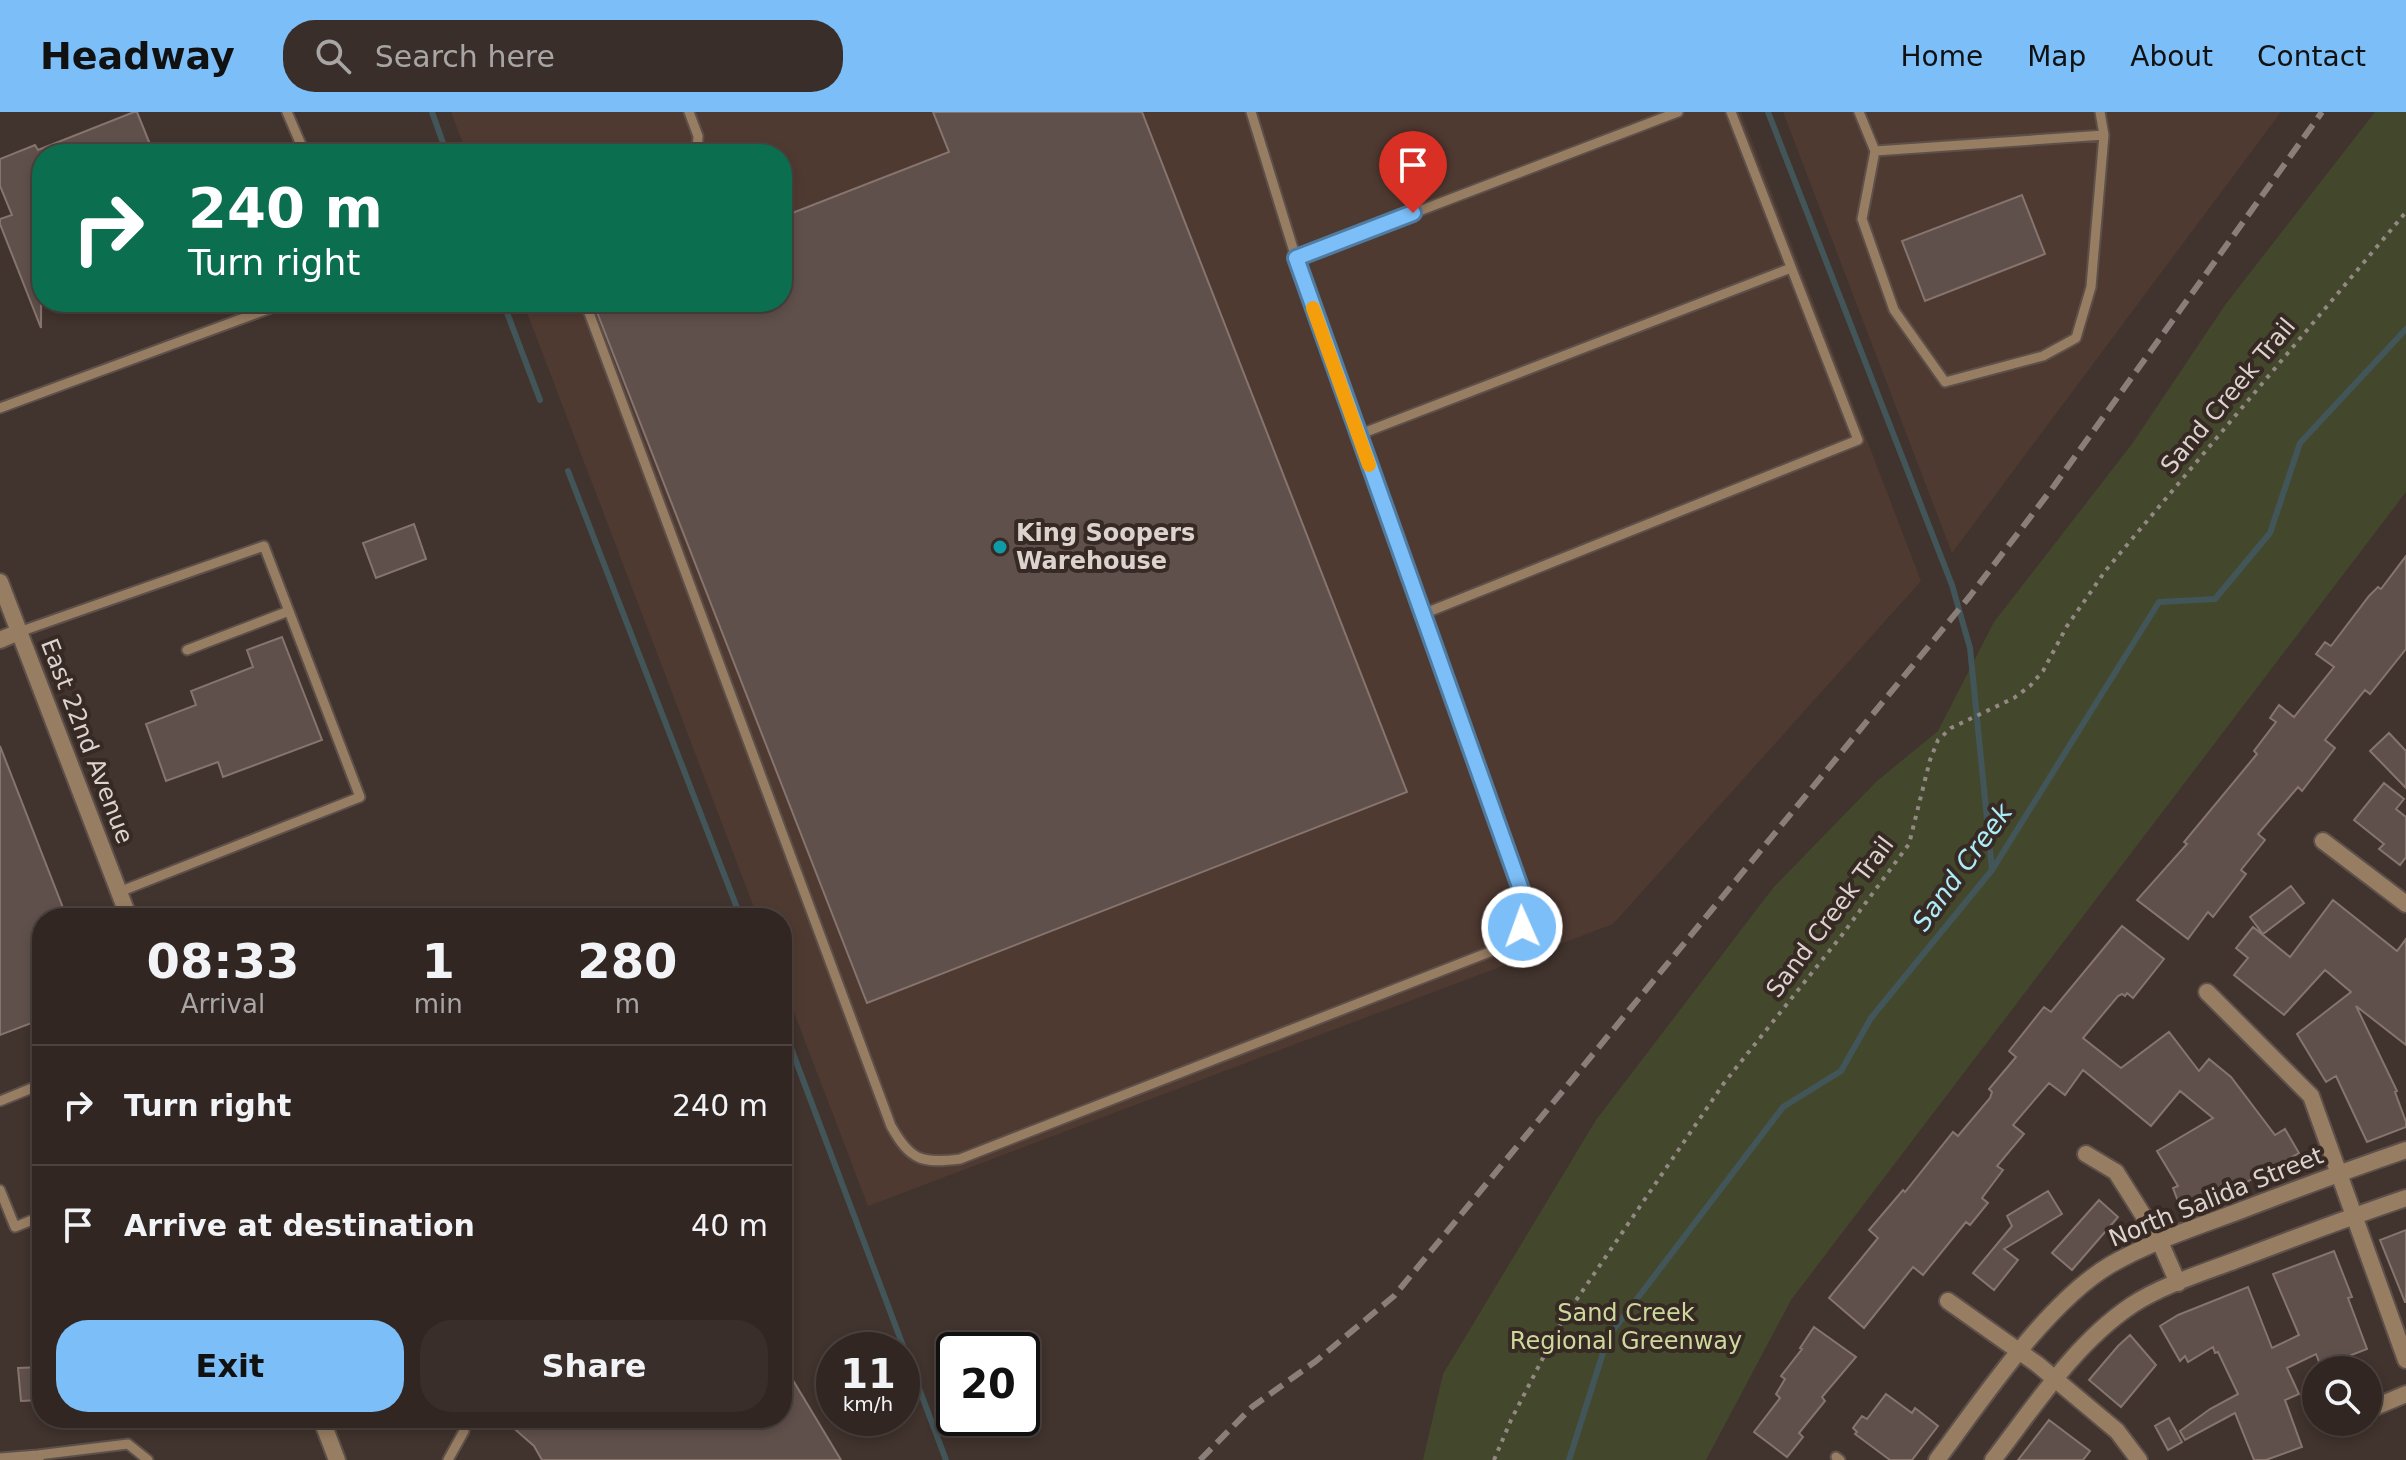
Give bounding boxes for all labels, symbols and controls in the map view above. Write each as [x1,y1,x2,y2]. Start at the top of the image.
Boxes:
search box [283,20,843,92]
text: Headway [40,34,235,78]
icon: search [311,34,355,78]
text: Search here [375,39,555,74]
text: Home [1900,40,1983,73]
text: Map [2027,40,2086,73]
text: About [2130,40,2213,73]
text: Contact [2257,40,2366,73]
pin [1379,131,1447,213]
icon: arrive [1391,143,1435,187]
text: 240 m [188,175,383,240]
icon: right [56,176,160,280]
text: Turn right [188,242,360,283]
street label: Sand Creek Trail [2155,313,2301,479]
place label: King Soopers Warehouse [1016,519,1195,575]
marker: King Soopers Warehouse [991,538,1009,556]
street label: East 22nd Avenue [35,635,139,847]
water label: Sand Creek [1906,797,2019,936]
street label: Sand Creek Trail [1760,831,1900,1003]
position arrow [1480,885,1564,969]
text: 08:33 [146,933,299,989]
text: 1 [422,933,455,989]
text: 280 [577,933,677,989]
text: Arrival [181,989,265,1019]
text: min [414,989,463,1019]
text: m [615,989,640,1019]
icon: right [56,1083,100,1127]
text: Turn right [124,1088,291,1123]
text: 240 m [672,1088,768,1123]
street label: North Salida Street [2105,1141,2327,1253]
icon: arrive [56,1203,100,1247]
text: Arrive at destination [124,1208,475,1243]
text: 40 m [691,1208,768,1243]
park label: Sand Creek Regional Greenway [1510,1299,1742,1355]
button: Exit [56,1320,404,1412]
button: Share [420,1320,768,1412]
speed limit sign: 20 [936,1332,1040,1436]
text: 11 [840,1351,896,1397]
map controls [2302,1356,2382,1436]
button: search [2302,1356,2382,1436]
text: km/h [843,1392,893,1416]

